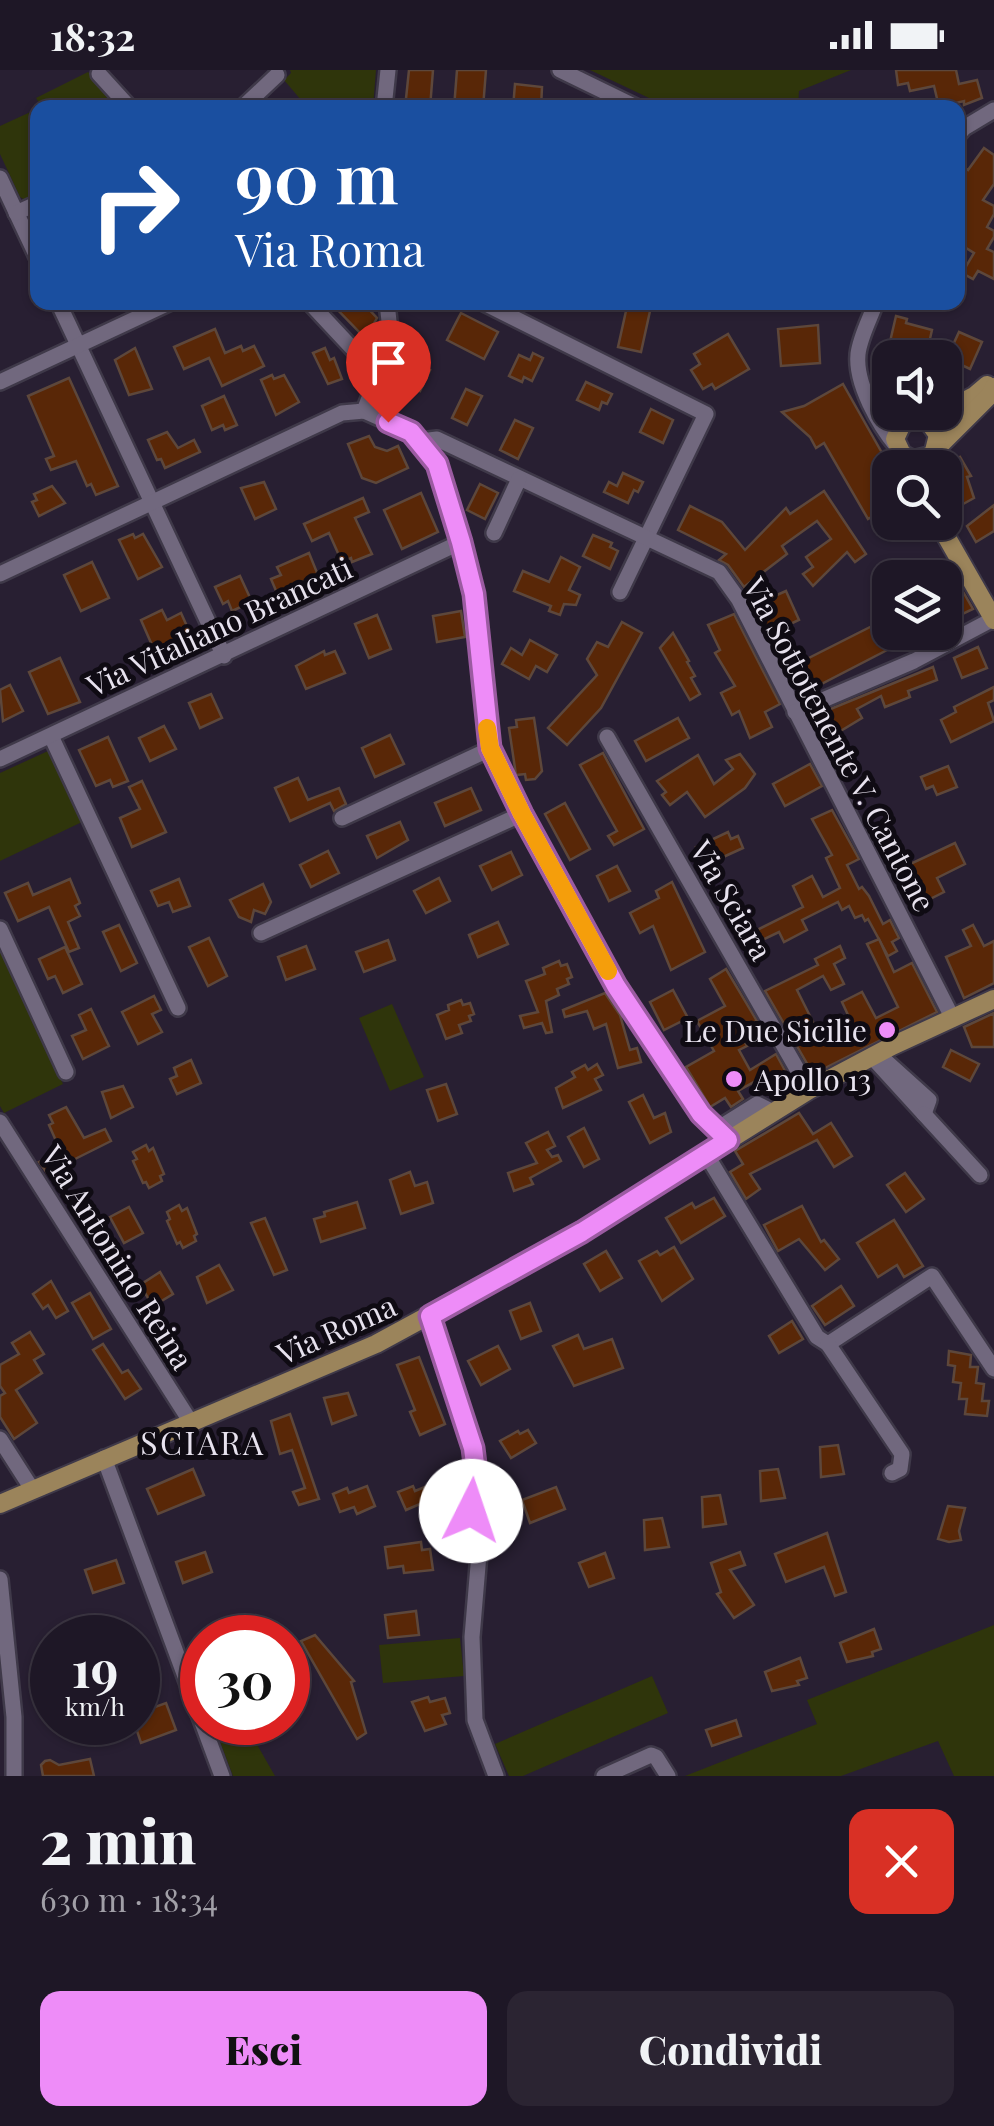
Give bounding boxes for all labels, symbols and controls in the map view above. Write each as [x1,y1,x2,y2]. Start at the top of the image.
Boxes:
text: 18:32 [50,10,135,61]
text: 90 m [235,128,399,222]
icon: right [70,140,200,270]
text: Via Roma [235,218,425,278]
pin [346,320,431,423]
icon: arrive [361,335,416,390]
map controls [872,340,962,650]
button: sound [872,340,962,430]
button: search [872,450,962,540]
street label: Via Vitaliano Brancati [79,547,358,705]
button: layers [872,560,962,650]
street label: Via Sottotenente V. Cantone [734,569,945,918]
street label: Via Sciara [681,832,782,967]
place label: Le Due Sicilie [684,1010,867,1050]
marker: Le Due Sicilie [876,1019,898,1041]
place label: Apollo 13 [753,1059,871,1099]
marker: Apollo 13 [723,1068,745,1090]
street label: Via Antonino Reina [33,1137,203,1376]
street label: Via Roma [269,1285,402,1373]
district label: SCIARA [140,1420,266,1463]
position arrow [419,1459,523,1563]
speed limit sign: 30 [180,1615,310,1745]
text: 19 [72,1634,118,1701]
text: km/h [65,1689,125,1722]
text: 2 min [40,1799,196,1879]
button: close [849,1809,954,1914]
text: 630 m · 18:34 [40,1877,218,1920]
button: Esci [40,1991,487,2106]
button: Condividi [507,1991,954,2106]

